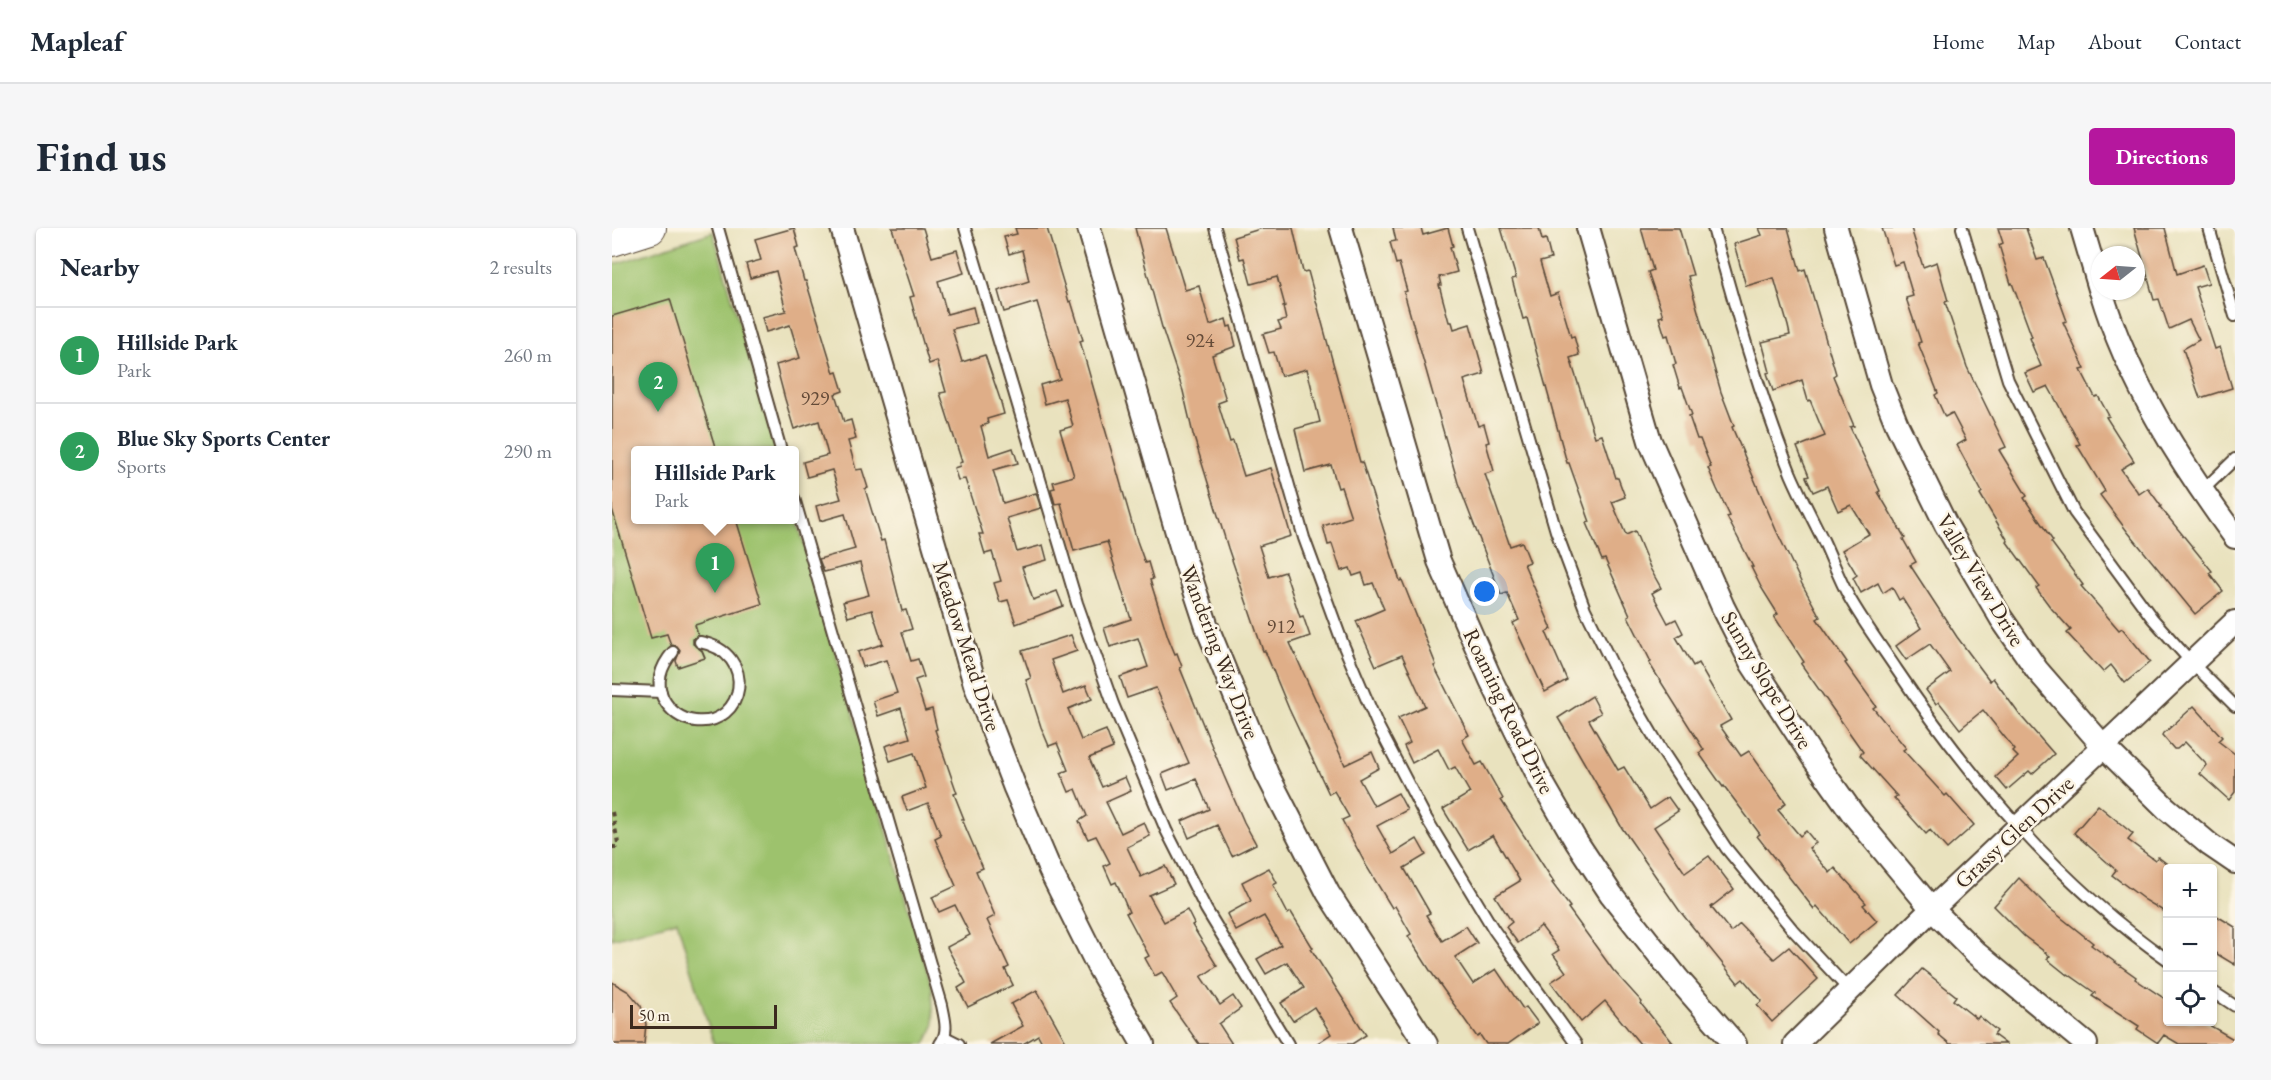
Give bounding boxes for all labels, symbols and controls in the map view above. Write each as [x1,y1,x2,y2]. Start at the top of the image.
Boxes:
text: Mapleaf [30,23,124,59]
text: Home [1932,28,1984,55]
text: Map [2017,28,2055,55]
text: About [2088,28,2141,55]
text: Contact [2174,28,2241,55]
button: Directions [2089,128,2235,185]
text: Find us [36,129,167,184]
north arrow [2091,246,2145,300]
text: Nearby [60,250,140,284]
text: 2 results [489,254,552,280]
house number: 924 [1186,327,1215,353]
text: Hillside Park [117,328,238,357]
text: 1 [74,342,85,368]
text: 260 m [504,342,552,368]
text: Park [117,357,151,383]
pin: 2 [638,362,678,412]
house number: 929 [801,385,830,411]
text: Blue Sky Sports Center [117,424,330,453]
text: 2 [74,438,85,464]
text: 290 m [504,438,552,464]
popup [631,446,799,524]
text: Sports [117,453,166,479]
text: Hillside Park [655,458,775,487]
text: Park [655,487,689,513]
street label: Valley View Drive [1930,509,2032,652]
pin: 1 [696,544,734,593]
street label: Meadow Mead Drive [926,557,1008,735]
street label: Wandering Way Drive [1174,561,1267,743]
your location [1470,577,1499,606]
street label: Sunny Slope Drive [1714,606,1820,755]
house number: 912 [1267,613,1296,639]
street label: Roaming Road Drive [1456,624,1562,799]
street label: Grassy Glen Drive [1948,769,2080,895]
map controls [2163,864,2217,1026]
button: + [2163,864,2217,918]
button: − [2163,918,2217,972]
button: locate [2163,972,2217,1026]
scale bar [630,1002,777,1030]
text: 50 m [639,1005,670,1026]

